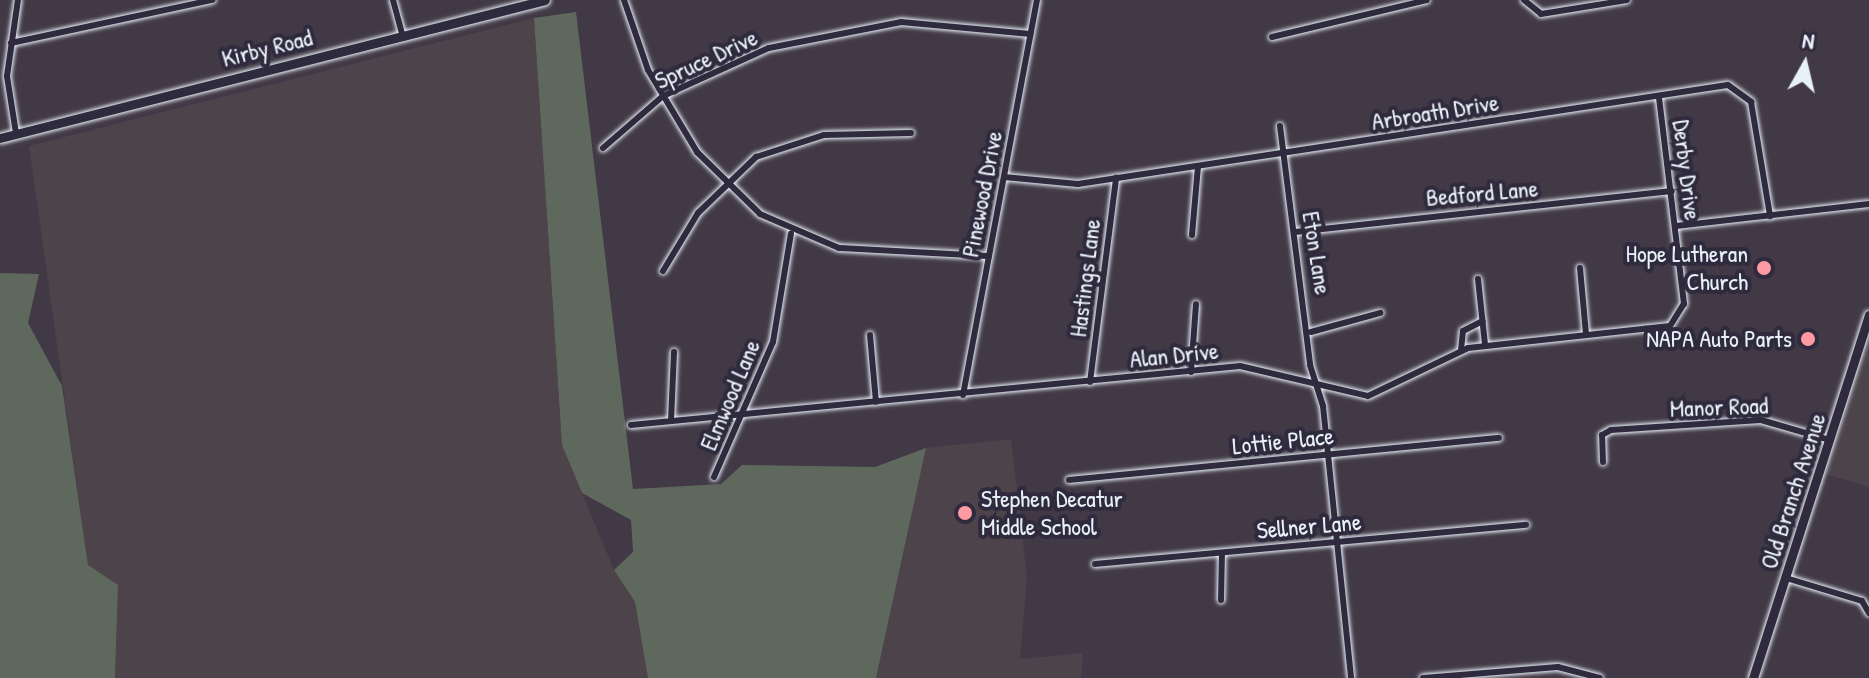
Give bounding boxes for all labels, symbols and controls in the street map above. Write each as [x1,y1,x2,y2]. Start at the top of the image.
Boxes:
street label: Kirby Road [219,23,315,73]
street label: Spruce Drive [650,23,762,95]
north arrow [1765,24,1845,104]
text: N [1800,25,1816,56]
street label: Arbroath Drive [1369,88,1501,136]
street label: Derby Drive [1667,118,1707,222]
street label: Pinewood Drive [956,129,1008,259]
street label: Bedford Lane [1425,174,1539,212]
street label: Eton Lane [1296,209,1338,297]
street label: Hastings Lane [1063,217,1107,339]
place label: Hope Lutheran Church [1626,240,1748,296]
marker: Hope Lutheran Church [1755,259,1773,277]
place label: NAPA Auto Parts [1646,325,1792,353]
marker: NAPA Auto Parts [1799,330,1817,348]
street label: Elmwood Lane [694,335,766,455]
street label: Alan Drive [1128,336,1220,374]
street label: Manor Road [1669,391,1769,423]
street label: Old Branch Avenue [1754,409,1832,573]
street label: Lottie Place [1231,421,1335,461]
place label: Stephen Decatur Middle School [981,485,1123,541]
marker: Stephen Decatur Middle School [956,504,974,522]
street label: Sellner Lane [1256,507,1362,545]

